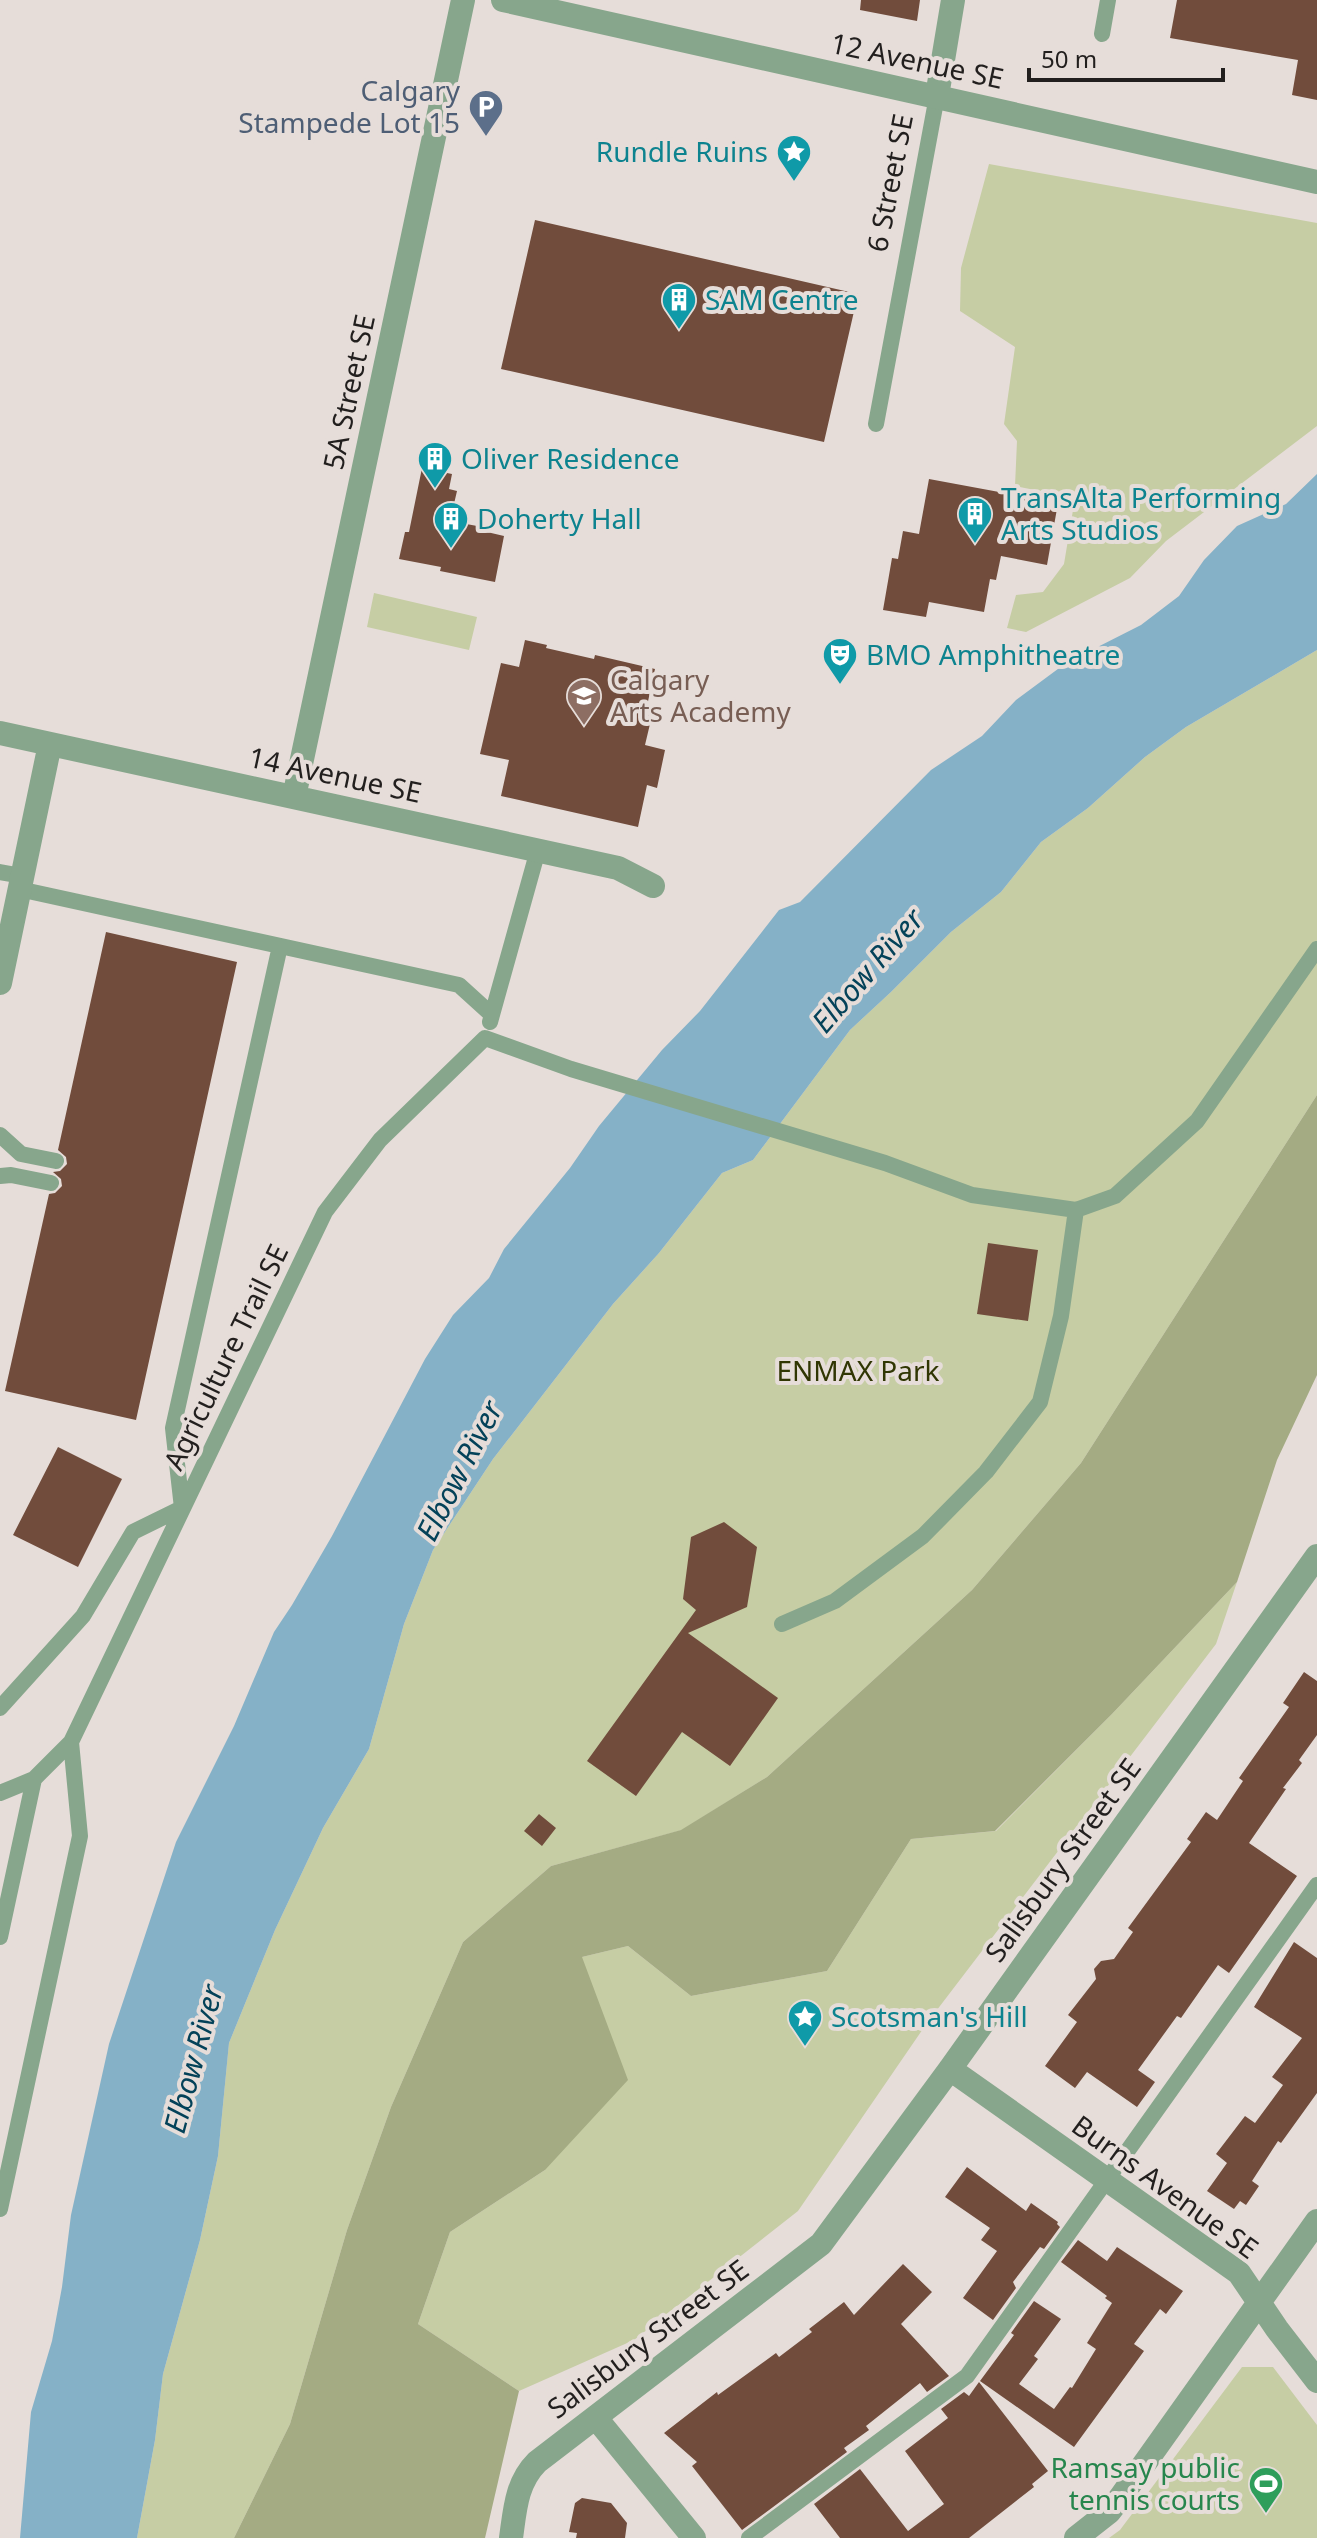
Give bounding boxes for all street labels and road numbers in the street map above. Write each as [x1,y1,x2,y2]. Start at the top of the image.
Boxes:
street label: 12 Avenue SE [827,23,1007,97]
street label: 6 Street SE [857,111,921,255]
street label: 5A Street SE [313,311,383,473]
street label: 14 Avenue SE [245,737,425,811]
street label: Agriculture Trail SE [154,1237,296,1476]
street label: Salisbury Street SE [975,1750,1149,1969]
street label: Burns Avenue SE [1065,2106,1266,2267]
street label: Salisbury Street SE [539,2250,756,2426]

